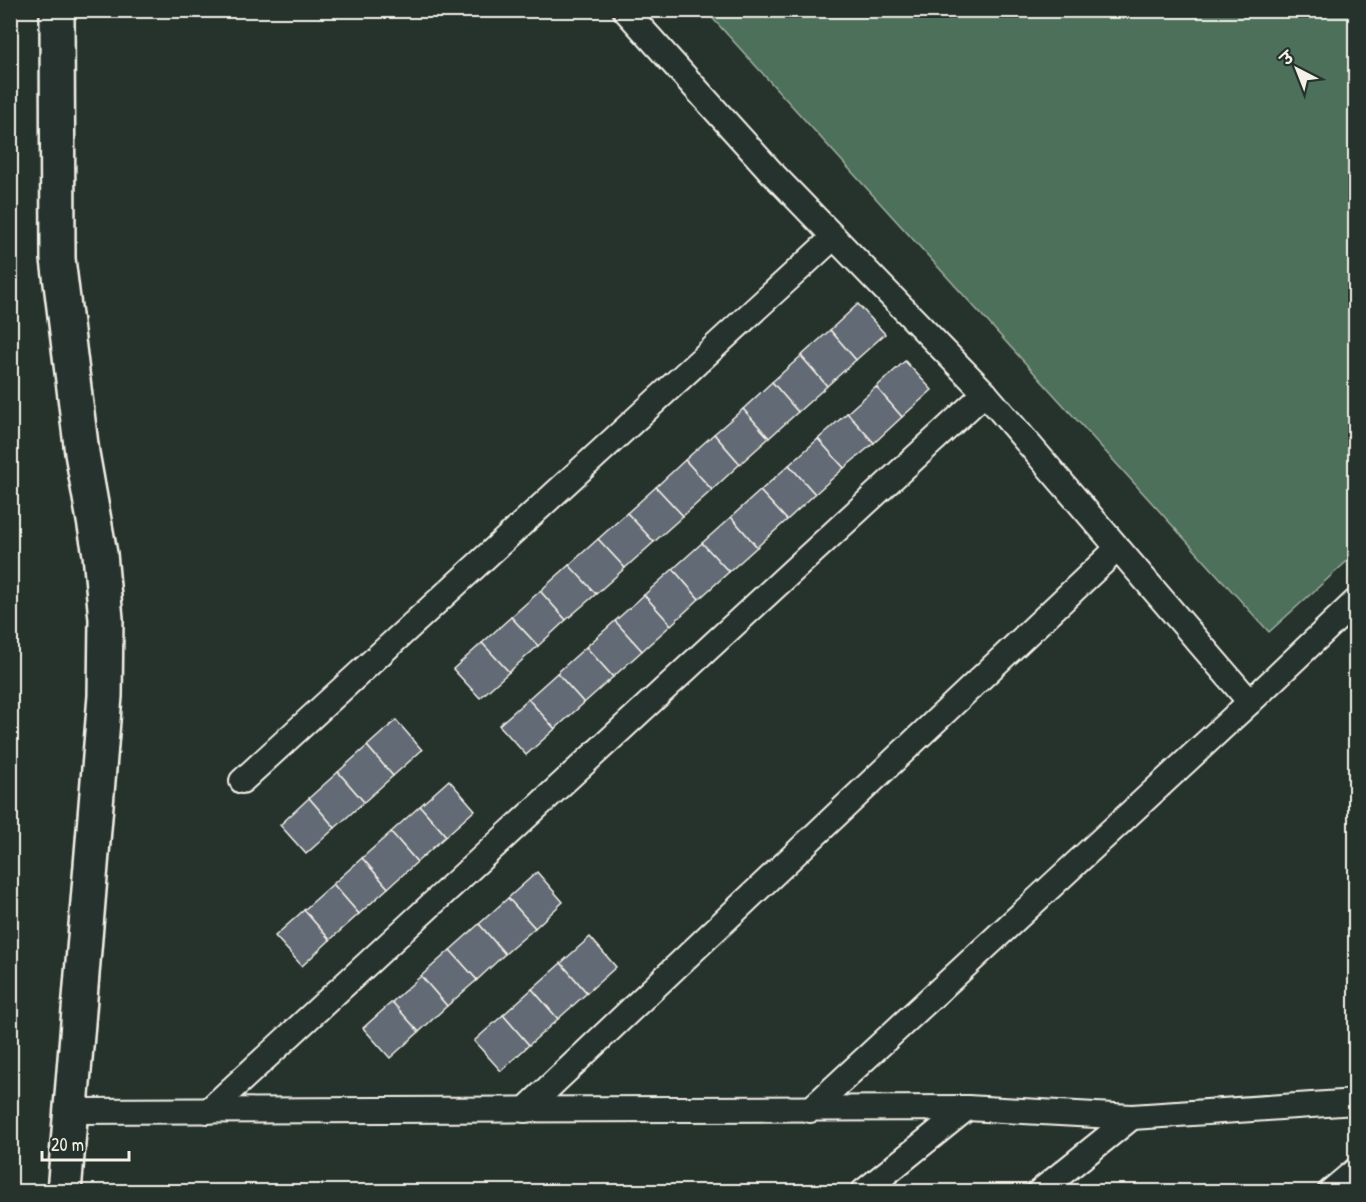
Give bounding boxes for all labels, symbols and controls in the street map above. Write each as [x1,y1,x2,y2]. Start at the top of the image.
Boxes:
north arrow [1267,39,1327,99]
text: उ [1274,45,1299,71]
scale bar [42,1124,129,1162]
text: 20 m [51,1132,84,1157]

